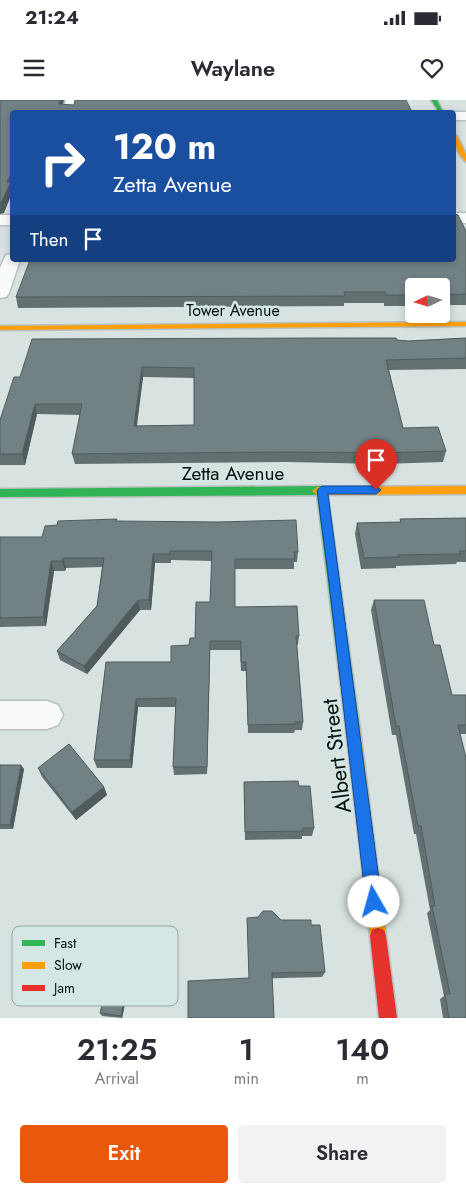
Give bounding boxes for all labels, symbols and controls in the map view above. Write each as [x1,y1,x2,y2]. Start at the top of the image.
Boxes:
text: 21:24 [25,4,79,31]
text: Waylane [191,52,275,84]
icon: menu [20,54,48,82]
icon: heart [418,54,446,82]
text: 120 m [113,122,216,172]
icon: right [30,130,95,195]
text: Zetta Avenue [113,168,232,200]
icon: arrive [79,225,107,253]
text: Then [30,226,69,253]
north arrow [405,278,450,322]
map controls [405,278,450,323]
street label: Tower Avenue [186,299,280,322]
pin [355,439,397,490]
icon: arrive [362,446,390,474]
street label: Zetta Avenue [182,460,285,487]
street label: Albert Street [313,696,359,815]
position arrow [347,875,399,927]
legend [12,926,178,1006]
text: Fast [54,933,77,953]
text: Slow [54,955,82,975]
text: Jam [52,978,75,998]
text: 21:25 [77,1028,157,1071]
text: 1 [239,1028,254,1071]
text: 140 [335,1028,389,1071]
text: Arrival [95,1067,139,1090]
text: min [234,1067,259,1090]
text: m [356,1067,369,1090]
button: Exit [20,1125,228,1183]
button: Share [238,1125,446,1183]

